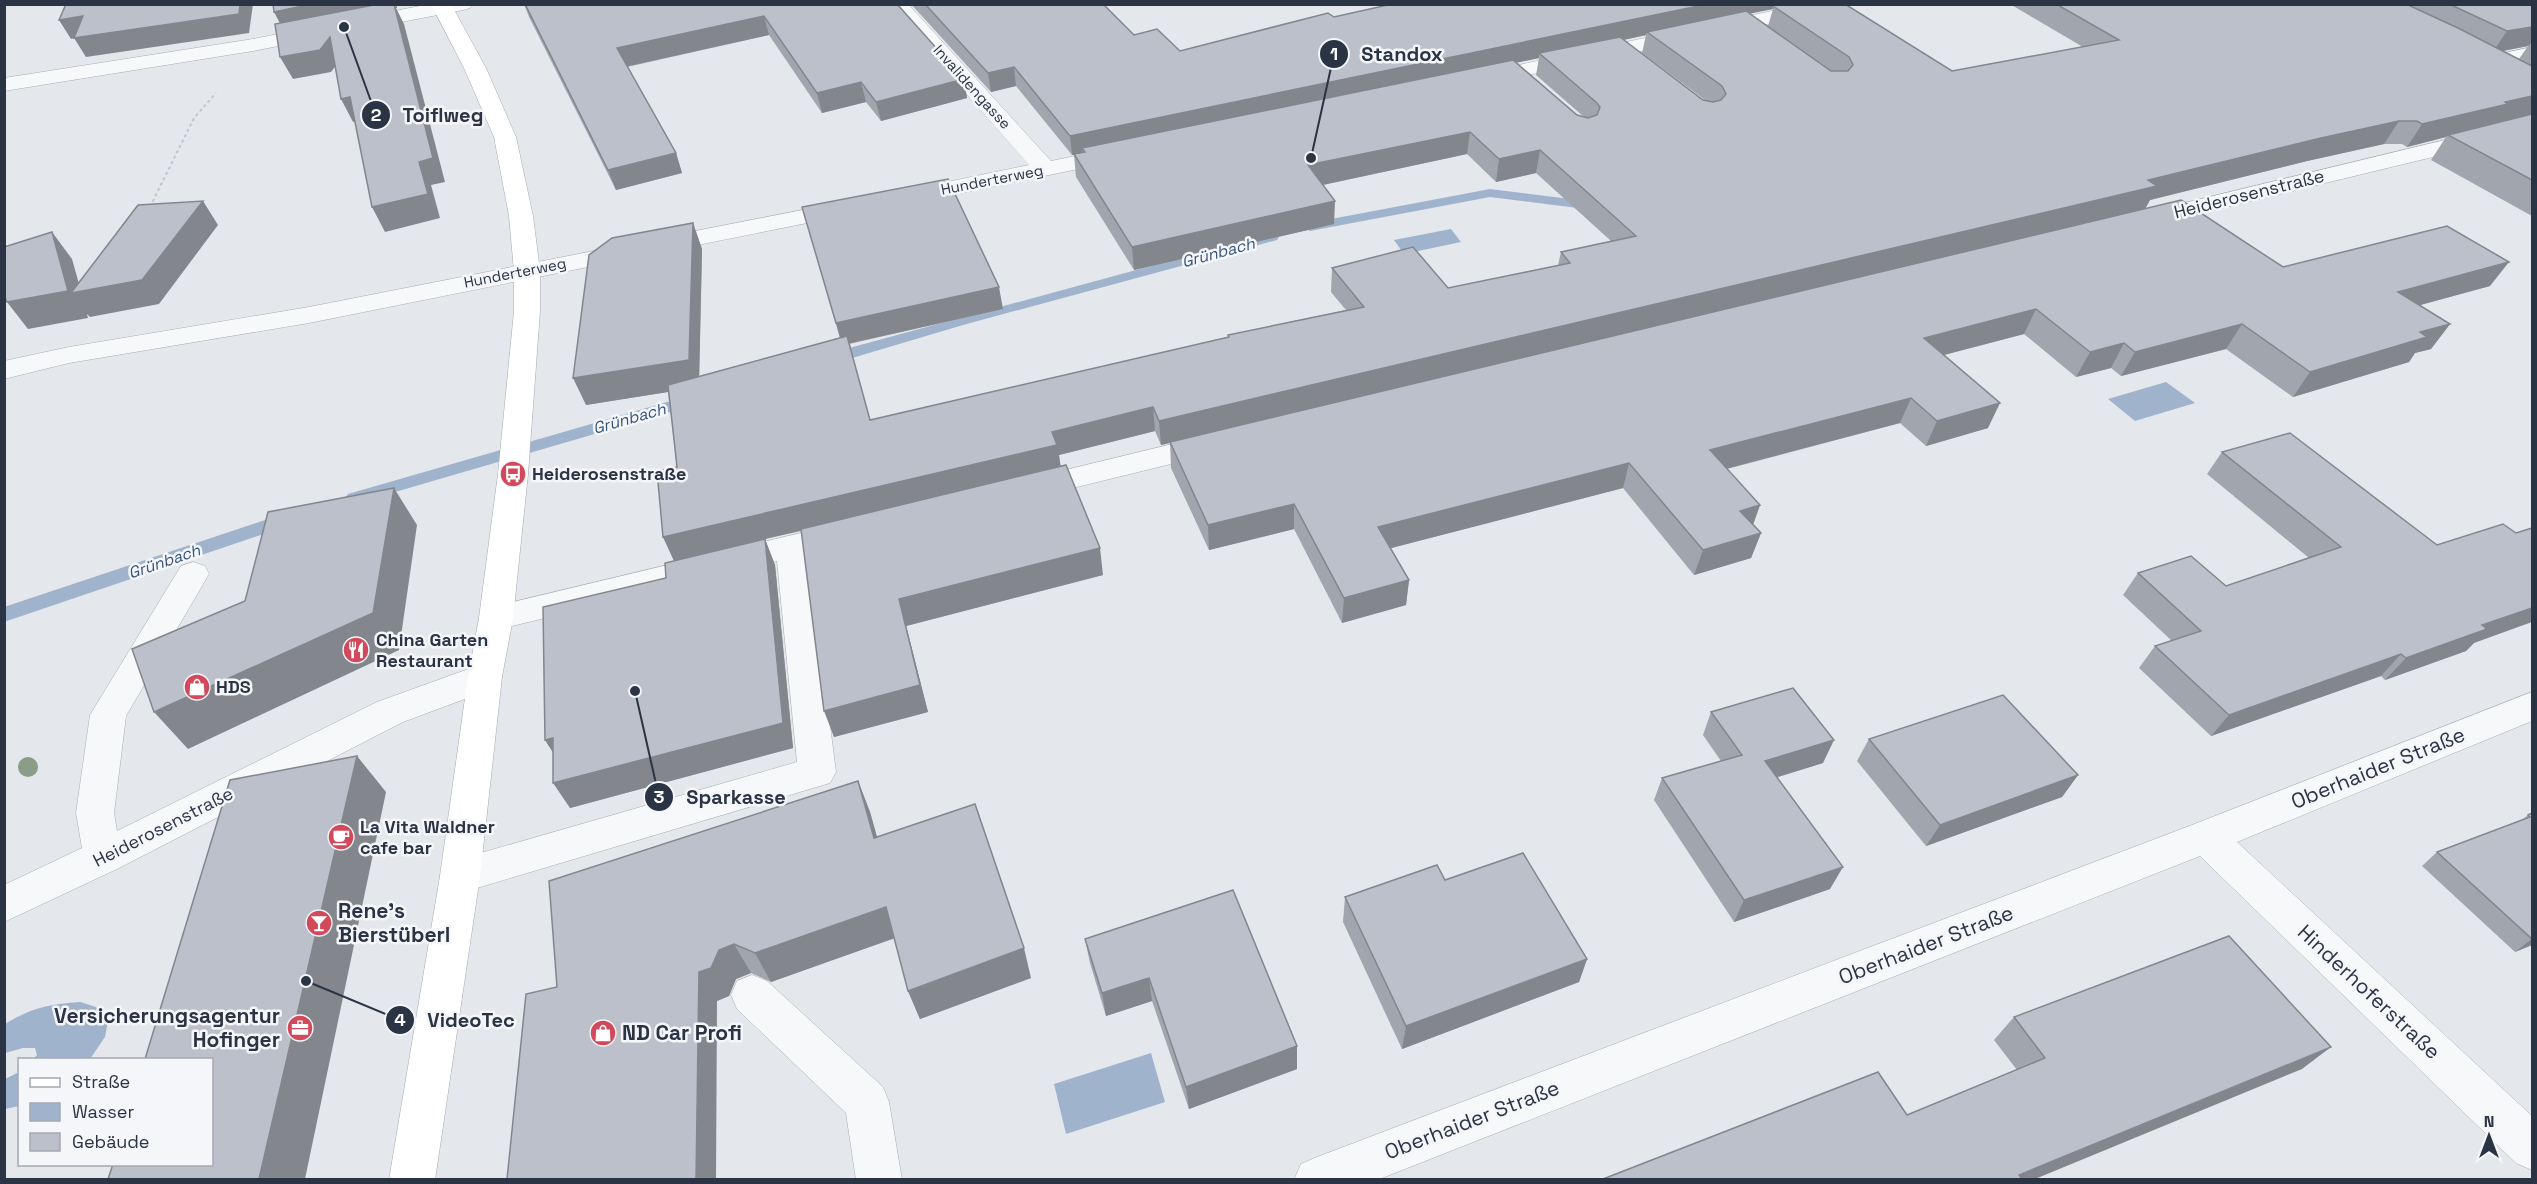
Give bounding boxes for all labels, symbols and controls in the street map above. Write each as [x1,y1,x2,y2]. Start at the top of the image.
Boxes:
callout: Standox [1319,35,1455,73]
street label: Invalidengasse [929,41,1015,133]
text: Standox [1361,41,1443,67]
text: 1 [1330,42,1338,65]
callout: Toiflweg [361,96,496,134]
text: Toiflweg [403,102,483,128]
text: 2 [371,103,382,126]
street label: Hunderterweg [939,160,1045,199]
street label: Heiderosenstraße [2171,164,2326,223]
water label: Grünbach [1179,232,1258,272]
street label: Hunderterweg [462,253,568,292]
water label: Grünbach [590,398,669,439]
bus stop icon: Heiderosenstraße [498,459,528,489]
place label: Heiderosenstraße [532,462,686,485]
water label: Grünbach [125,539,204,584]
place label: China Garten Restaurant [376,628,488,672]
restaurant icon: China Garten Restaurant [341,635,371,665]
shop icon: HDS [182,672,212,702]
place label: HDS [216,675,251,698]
street label: Oberhaider Straße [2287,720,2469,815]
callout: Sparkasse [644,778,798,816]
street label: Heiderosenstraße [89,781,237,872]
text: Sparkasse [686,784,786,810]
text: 3 [654,785,665,808]
place label: La Vita Waldner cafe bar [360,815,495,859]
cafe icon: La Vita Waldner cafe bar [326,822,356,852]
place label: Rene's Bierstüberl [338,897,450,948]
street label: Oberhaider Straße [1835,899,2017,990]
bar icon: Rene's Bierstüberl [304,908,334,938]
street label: Hinderhoferstraße [2292,918,2446,1065]
callout: VideoTec [385,1001,527,1039]
place label: Versicherungsagentur Hofinger [54,1002,280,1053]
text: VideoTec [427,1007,515,1033]
text: 4 [394,1008,406,1031]
office icon: Versicherungsagentur Hofinger [285,1013,315,1043]
shop icon: ND Car Profi [588,1018,618,1048]
place label: ND Car Profi [622,1019,742,1046]
legend [18,1058,213,1166]
text: Straße [72,1070,130,1093]
street label: Oberhaider Straße [1381,1074,1563,1165]
text: Wasser [72,1100,134,1123]
north arrow [2459,1106,2519,1166]
text: N [2484,1111,2494,1132]
text: Gebäude [72,1130,150,1153]

